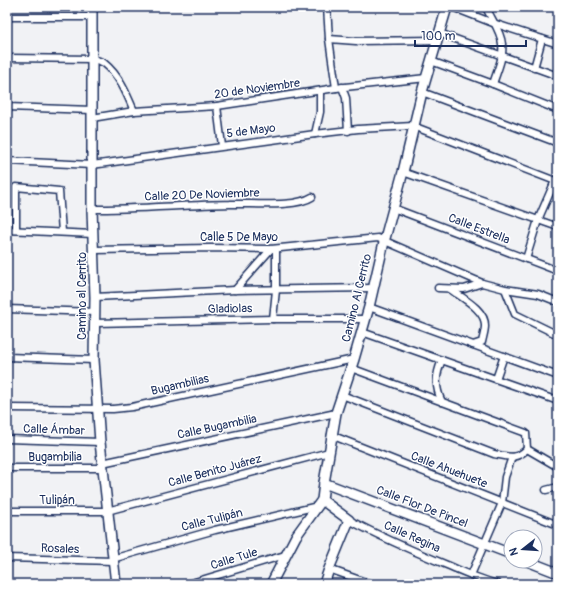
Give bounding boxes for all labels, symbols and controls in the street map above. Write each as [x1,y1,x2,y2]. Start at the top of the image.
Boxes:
scale bar [415,22,526,48]
text: 100 m [421,29,456,44]
street label: 20 de Noviembre [213,76,301,102]
street label: 5 de Mayo [226,120,277,141]
street label: Calle 20 De Noviembre [144,185,260,205]
street label: Calle Estrella [446,210,512,248]
street label: Calle 5 De Mayo [200,230,279,245]
street label: Camino al Cerrito [75,251,90,340]
street label: Camino Al Cerrito [339,252,375,344]
street label: Gladiolas [208,301,253,317]
street label: Bugambilias [150,371,211,399]
street label: Calle Bugambilia [176,411,259,443]
street label: Calle Ámbar [23,420,86,439]
street label: Calle Ahuehuete [409,448,490,492]
street label: Bugambilia [28,450,82,465]
street label: Calle Benito Juárez [167,451,263,491]
street label: Calle Flor De Pincel [374,483,470,531]
street label: Tulipán [39,493,75,508]
street label: Calle Tulipán [180,505,244,535]
street label: Calle Regina [381,518,443,556]
north arrow [503,529,543,569]
street label: Rosales [41,541,80,557]
street label: Calle Tule [209,545,259,573]
text: N [506,546,521,557]

